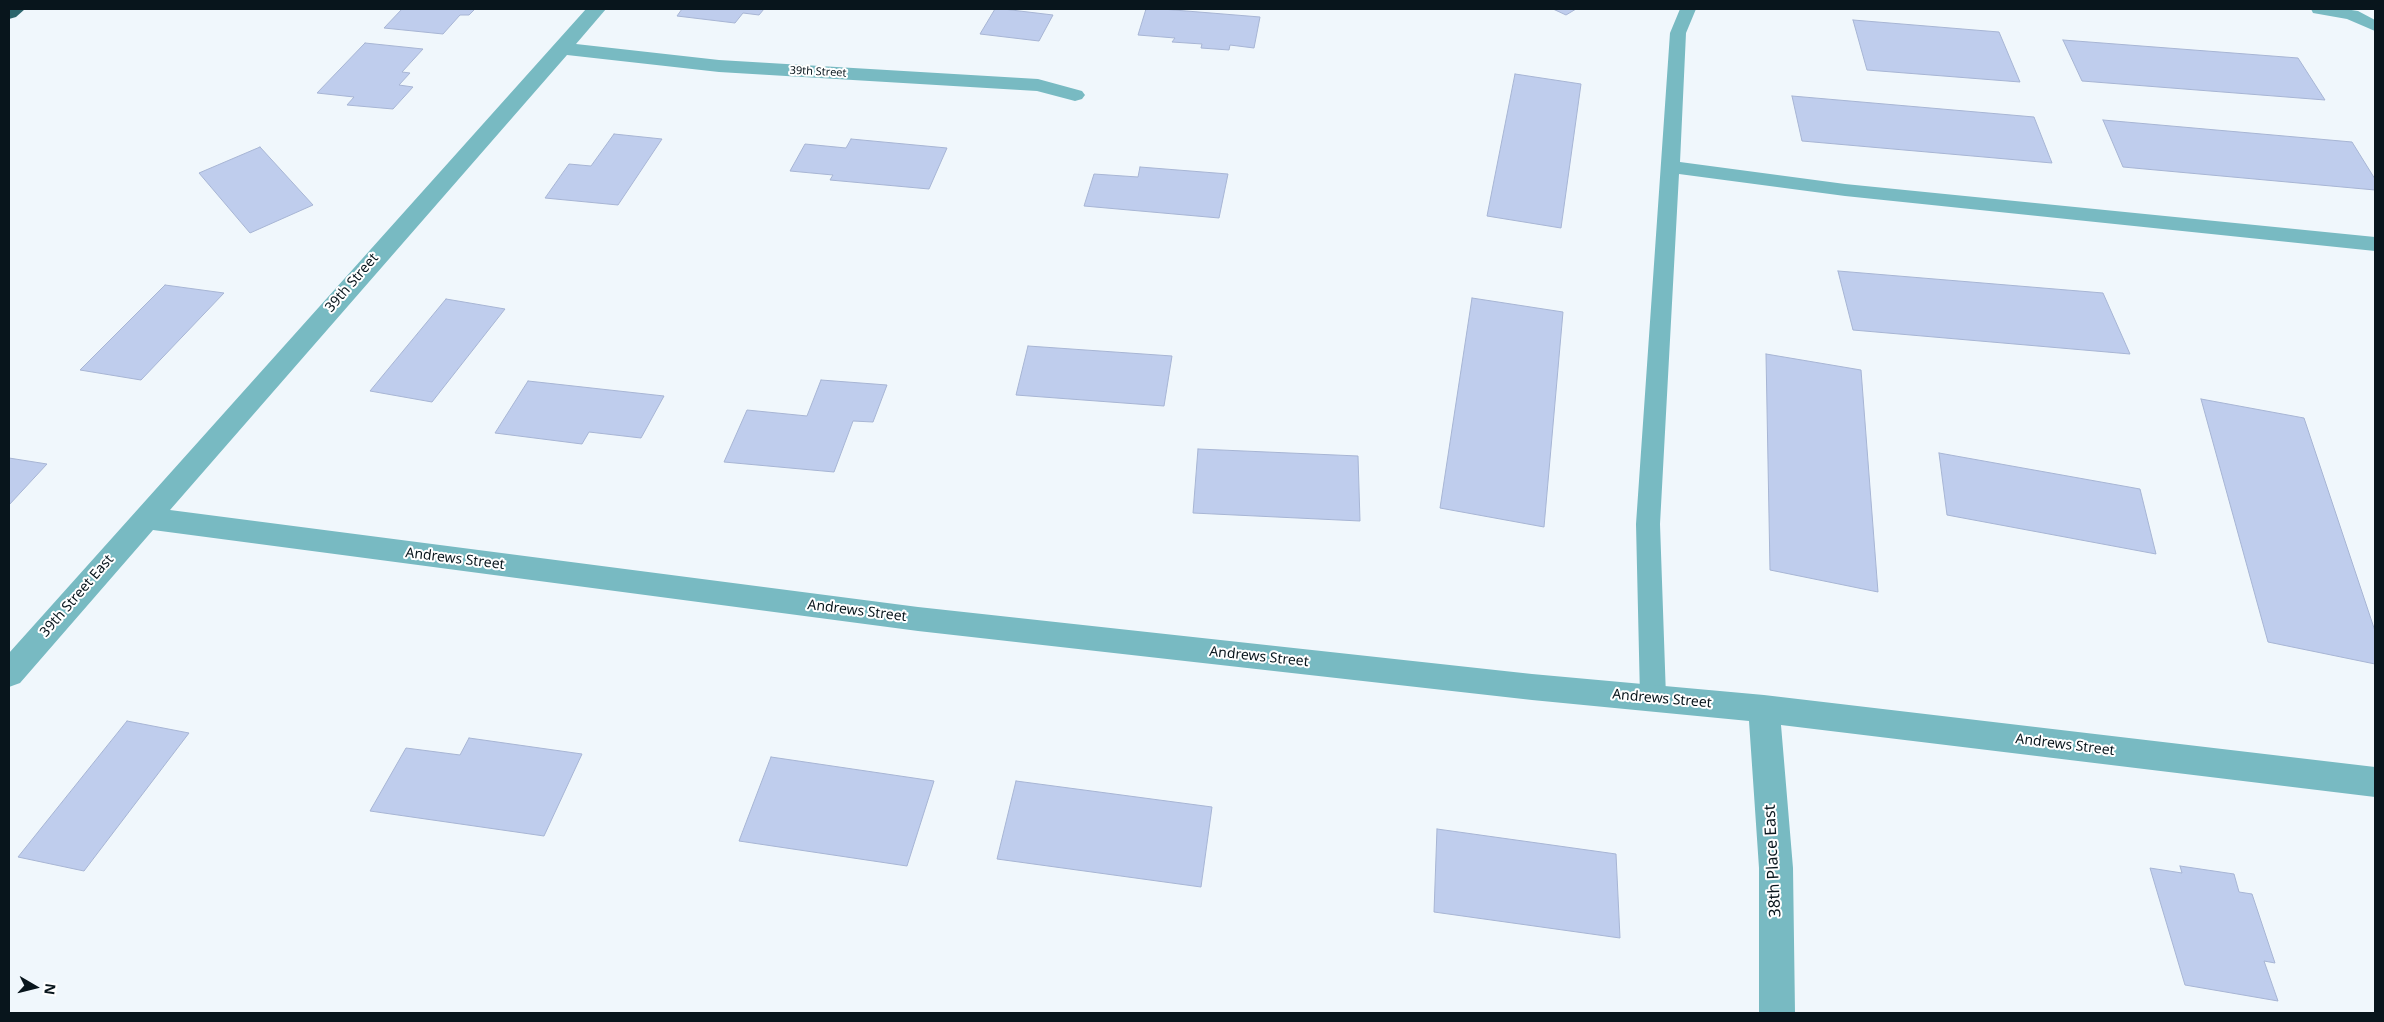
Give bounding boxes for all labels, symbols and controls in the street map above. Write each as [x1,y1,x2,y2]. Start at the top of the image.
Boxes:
street label: 39th Street [789,64,847,80]
street label: 39th Street [322,250,382,316]
street label: Andrews Street [404,545,506,573]
street label: 39th Street East [37,551,117,641]
street label: Andrews Street [806,597,908,625]
street label: Andrews Street [1209,643,1309,671]
street label: Andrews Street [1612,686,1712,712]
street label: Andrews Street [2014,731,2116,759]
street label: 38th Place East [1760,804,1786,918]
north arrow [10,962,60,1012]
text: N [40,982,61,996]

